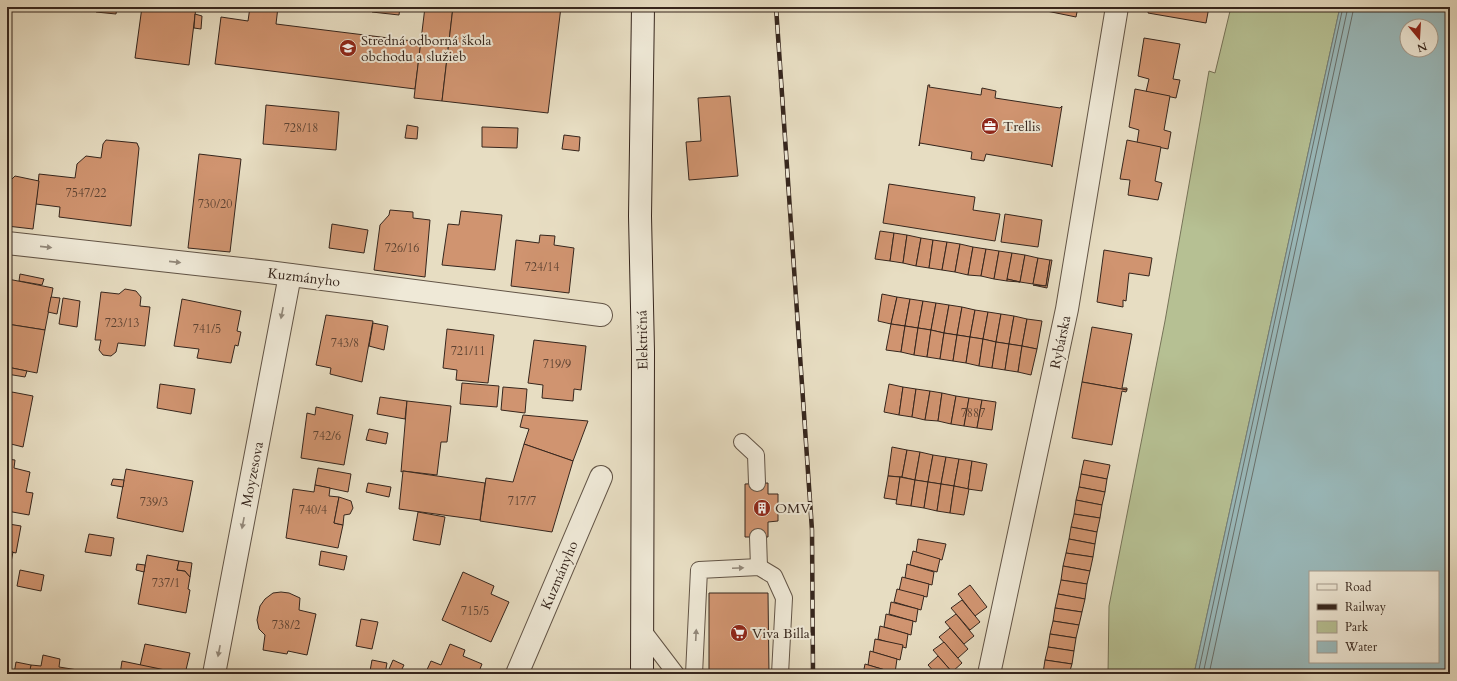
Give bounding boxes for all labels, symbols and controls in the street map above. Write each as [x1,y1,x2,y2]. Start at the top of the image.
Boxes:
north arrow [1399,18,1439,58]
place label: Stredná odborná škola obchodu a služieb [361,31,491,66]
school or university icon: Stredná odborná škola obchodu a služieb [338,38,358,58]
text: N [1415,38,1429,56]
office icon: Trellis [980,116,1000,136]
place label: Trellis [1003,117,1041,136]
house number: 728/18 [284,120,318,136]
house number: 7547/22 [66,185,106,201]
house number: 730/20 [198,196,232,212]
house number: 726/16 [385,240,419,256]
one-way arrow [40,244,52,251]
one-way arrow [169,258,181,265]
house number: 724/14 [525,259,559,275]
street label: Kuzmányho [267,264,342,291]
one-way arrow [279,307,285,319]
street label: Električná [632,310,653,370]
street label: Rybárska [1046,314,1075,370]
house number: 723/13 [105,315,139,331]
house number: 741/5 [193,321,221,337]
house number: 743/8 [331,335,359,351]
house number: 721/11 [451,343,485,359]
house number: 719/9 [543,356,571,372]
house number: 7887 [961,405,985,421]
house number: 742/6 [313,428,341,444]
street label: Moyzesova [237,440,268,508]
house number: 717/7 [508,493,536,509]
house number: 739/3 [140,494,168,510]
building icon: OMV [752,498,772,518]
place label: OMV [775,499,811,518]
house number: 740/4 [299,502,327,518]
one-way arrow [240,517,246,529]
street label: Kuzmányho [536,538,583,612]
one-way arrow [732,565,744,572]
legend [1309,571,1439,663]
house number: 737/1 [152,575,180,591]
text: Road [1345,579,1372,595]
text: Railway [1345,599,1387,615]
house number: 715/5 [461,603,489,619]
house number: 738/2 [272,617,300,633]
text: Park [1345,619,1369,635]
supermarket icon: Viva Billa [729,623,749,643]
place label: Viva Billa [752,624,810,643]
one-way arrow [692,629,699,641]
text: Water [1344,639,1378,655]
one-way arrow [215,645,221,657]

